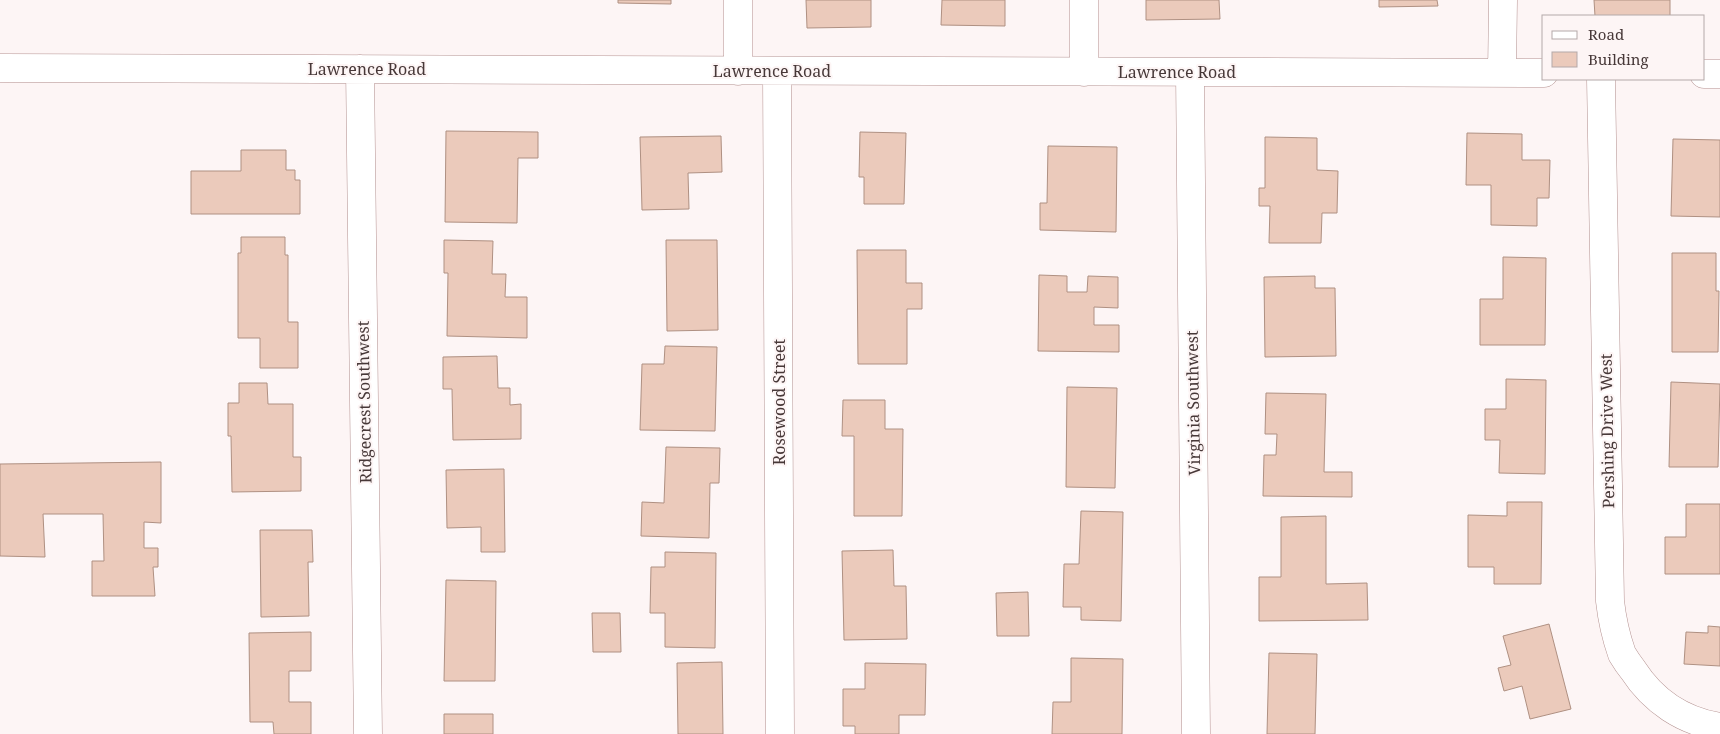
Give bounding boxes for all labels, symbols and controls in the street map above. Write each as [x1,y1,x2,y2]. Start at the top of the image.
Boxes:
legend [1542,15,1705,80]
text: Road [1588,24,1624,44]
text: Building [1588,49,1649,69]
street label: Lawrence Road [308,58,426,80]
street label: Lawrence Road [713,60,831,82]
street label: Lawrence Road [1118,61,1236,83]
street label: Ridgecrest Southwest [352,320,376,484]
street label: Virginia Southwest [1181,330,1205,476]
street label: Rosewood Street [768,338,790,465]
street label: Pershing Drive West [1595,353,1619,509]

